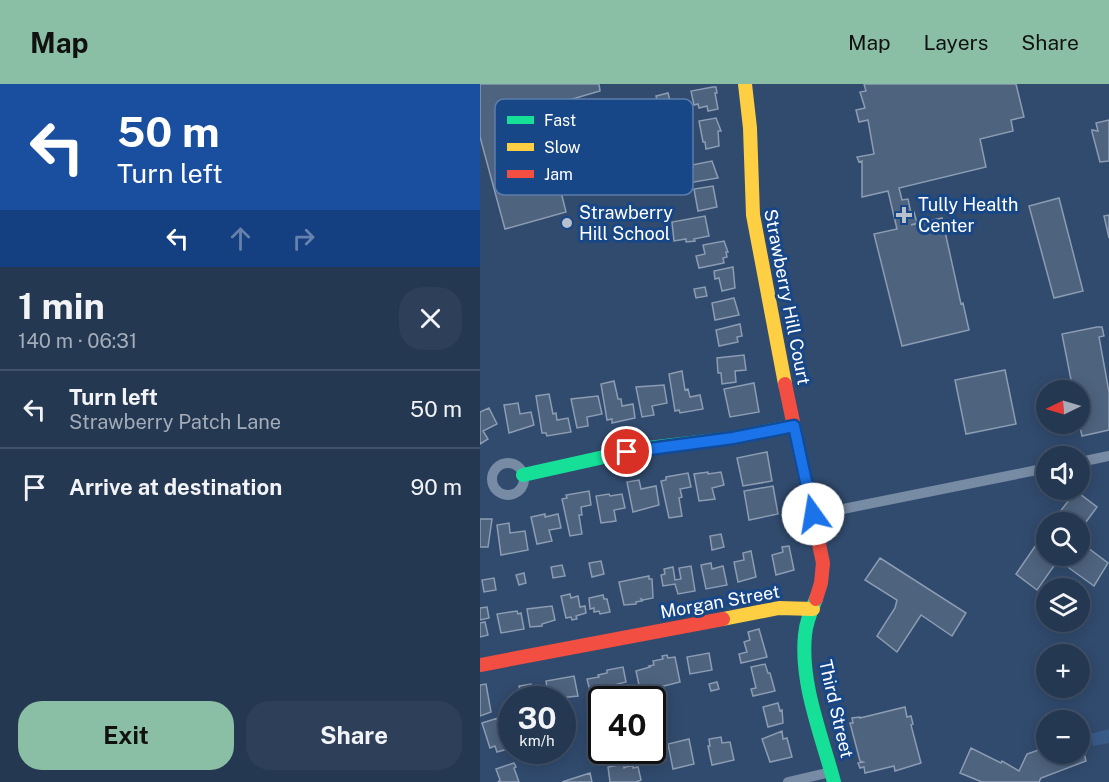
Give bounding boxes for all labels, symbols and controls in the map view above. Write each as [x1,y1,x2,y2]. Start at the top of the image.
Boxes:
text: Map [30,26,89,59]
text: Map [848,30,891,55]
text: Layers [924,30,988,55]
text: Share [1021,30,1079,55]
legend [495,99,693,195]
text: 50 m [117,107,220,156]
icon: left [18,108,96,186]
text: Fast [544,111,576,130]
text: Slow [544,138,581,157]
text: Turn left [117,157,223,189]
text: Jam [544,165,573,184]
place label: Tully Health Center [918,194,1018,236]
place label: Strawberry Hill School [579,202,673,244]
marker: Tully Health Center [895,206,913,224]
street label: Strawberry Hill Court [760,207,815,387]
marker: Strawberry Hill School [560,216,574,230]
icon: left [161,222,194,255]
icon: ahead [224,222,257,255]
icon: right [287,222,320,255]
text: 1 min [18,285,105,327]
button: close [399,287,462,350]
text: 140 m · 06:31 [18,329,137,353]
north arrow [1036,380,1090,434]
map controls [1036,380,1090,764]
text: Turn left [69,384,158,410]
icon: left [18,393,51,426]
text: 50 m [410,396,462,422]
text: Strawberry Patch Lane [69,410,281,434]
pin [601,426,652,477]
icon: arrive [610,435,643,468]
button: sound [1036,446,1090,500]
icon: arrive [18,471,51,504]
text: Arrive at destination [69,474,282,500]
text: 90 m [411,474,462,500]
position arrow [781,482,845,546]
button: search [1036,512,1090,566]
button: layers [1036,578,1090,632]
street label: Morgan Street [659,581,781,622]
button: + [1036,644,1090,698]
street label: Third Street [815,658,858,760]
speed limit sign: 40 [588,686,666,764]
text: 30 [517,700,557,736]
button: Exit [18,701,234,770]
button: Share [246,701,462,770]
button: − [1036,710,1090,764]
text: km/h [519,732,555,749]

